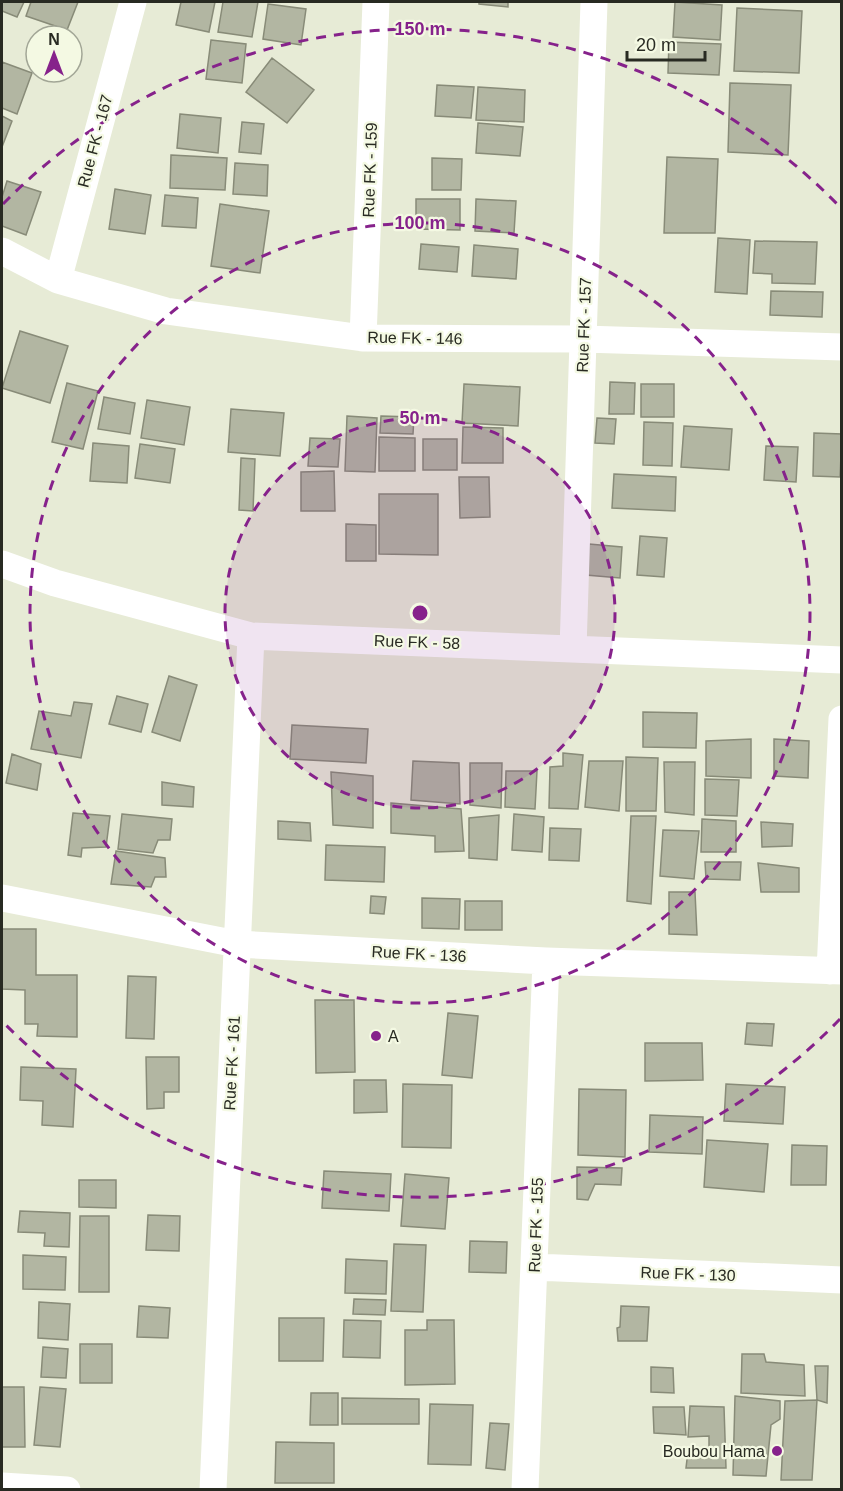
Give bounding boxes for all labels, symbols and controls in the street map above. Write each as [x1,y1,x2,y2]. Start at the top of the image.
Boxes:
text: 150 m [394,19,446,39]
north arrow [24,24,84,84]
scale bar [627,24,705,62]
text: N [48,31,60,48]
text: 20 m [636,35,676,55]
street label: Rue FK - 167 [74,93,116,189]
street label: Rue FK - 159 [360,122,380,218]
text: 100 m [394,213,446,233]
street label: Rue FK - 157 [574,277,594,373]
street label: Rue FK - 146 [367,329,463,347]
text: 50 m [399,408,441,428]
centre of rings [410,603,430,623]
street label: Rue FK - 58 [374,632,460,652]
street label: Rue FK - 136 [371,943,467,965]
street label: Rue FK - 161 [221,1015,243,1111]
place label: A [388,1028,399,1045]
marker: A [369,1029,383,1043]
street label: Rue FK - 155 [526,1177,546,1273]
street label: Rue FK - 130 [640,1264,736,1284]
place label: Boubou Hama [663,1443,765,1460]
marker: Boubou Hama [770,1444,784,1458]

